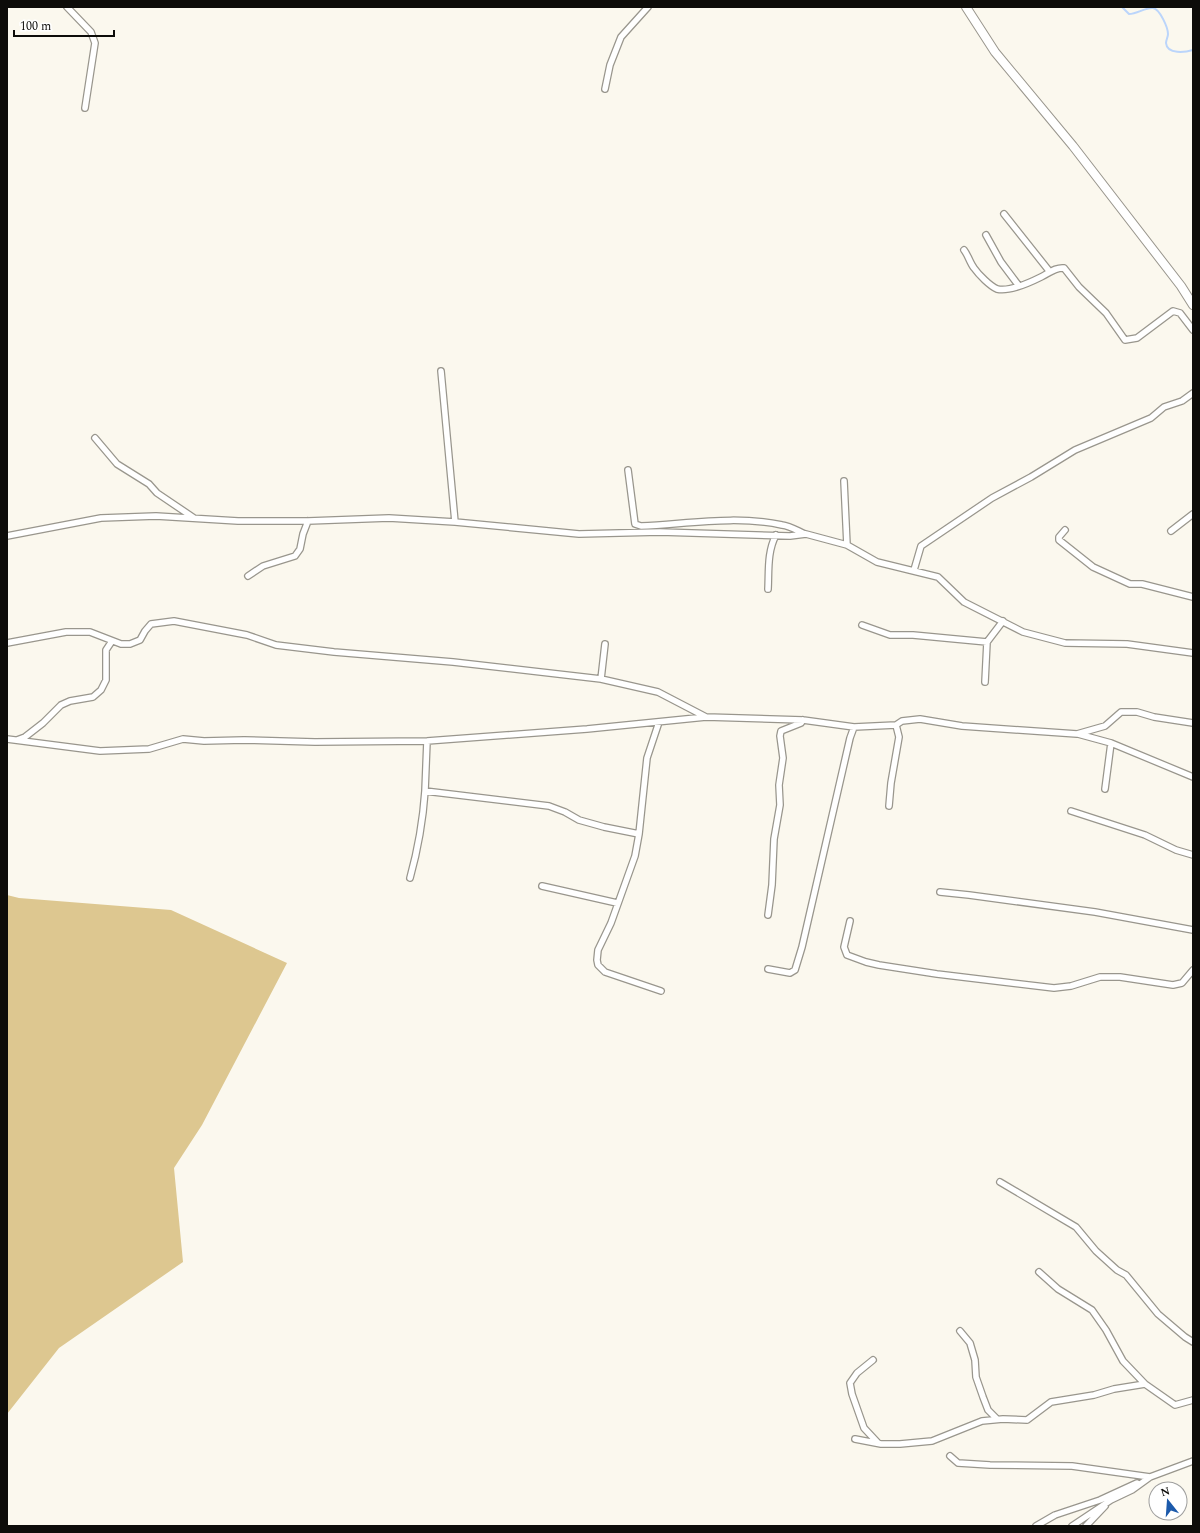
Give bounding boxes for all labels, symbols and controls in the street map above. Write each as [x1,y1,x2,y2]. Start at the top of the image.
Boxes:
scale bar [14,12,114,38]
text: 100 m [20,17,51,36]
north arrow [1148,1481,1188,1521]
text: N [1158,1482,1172,1501]

